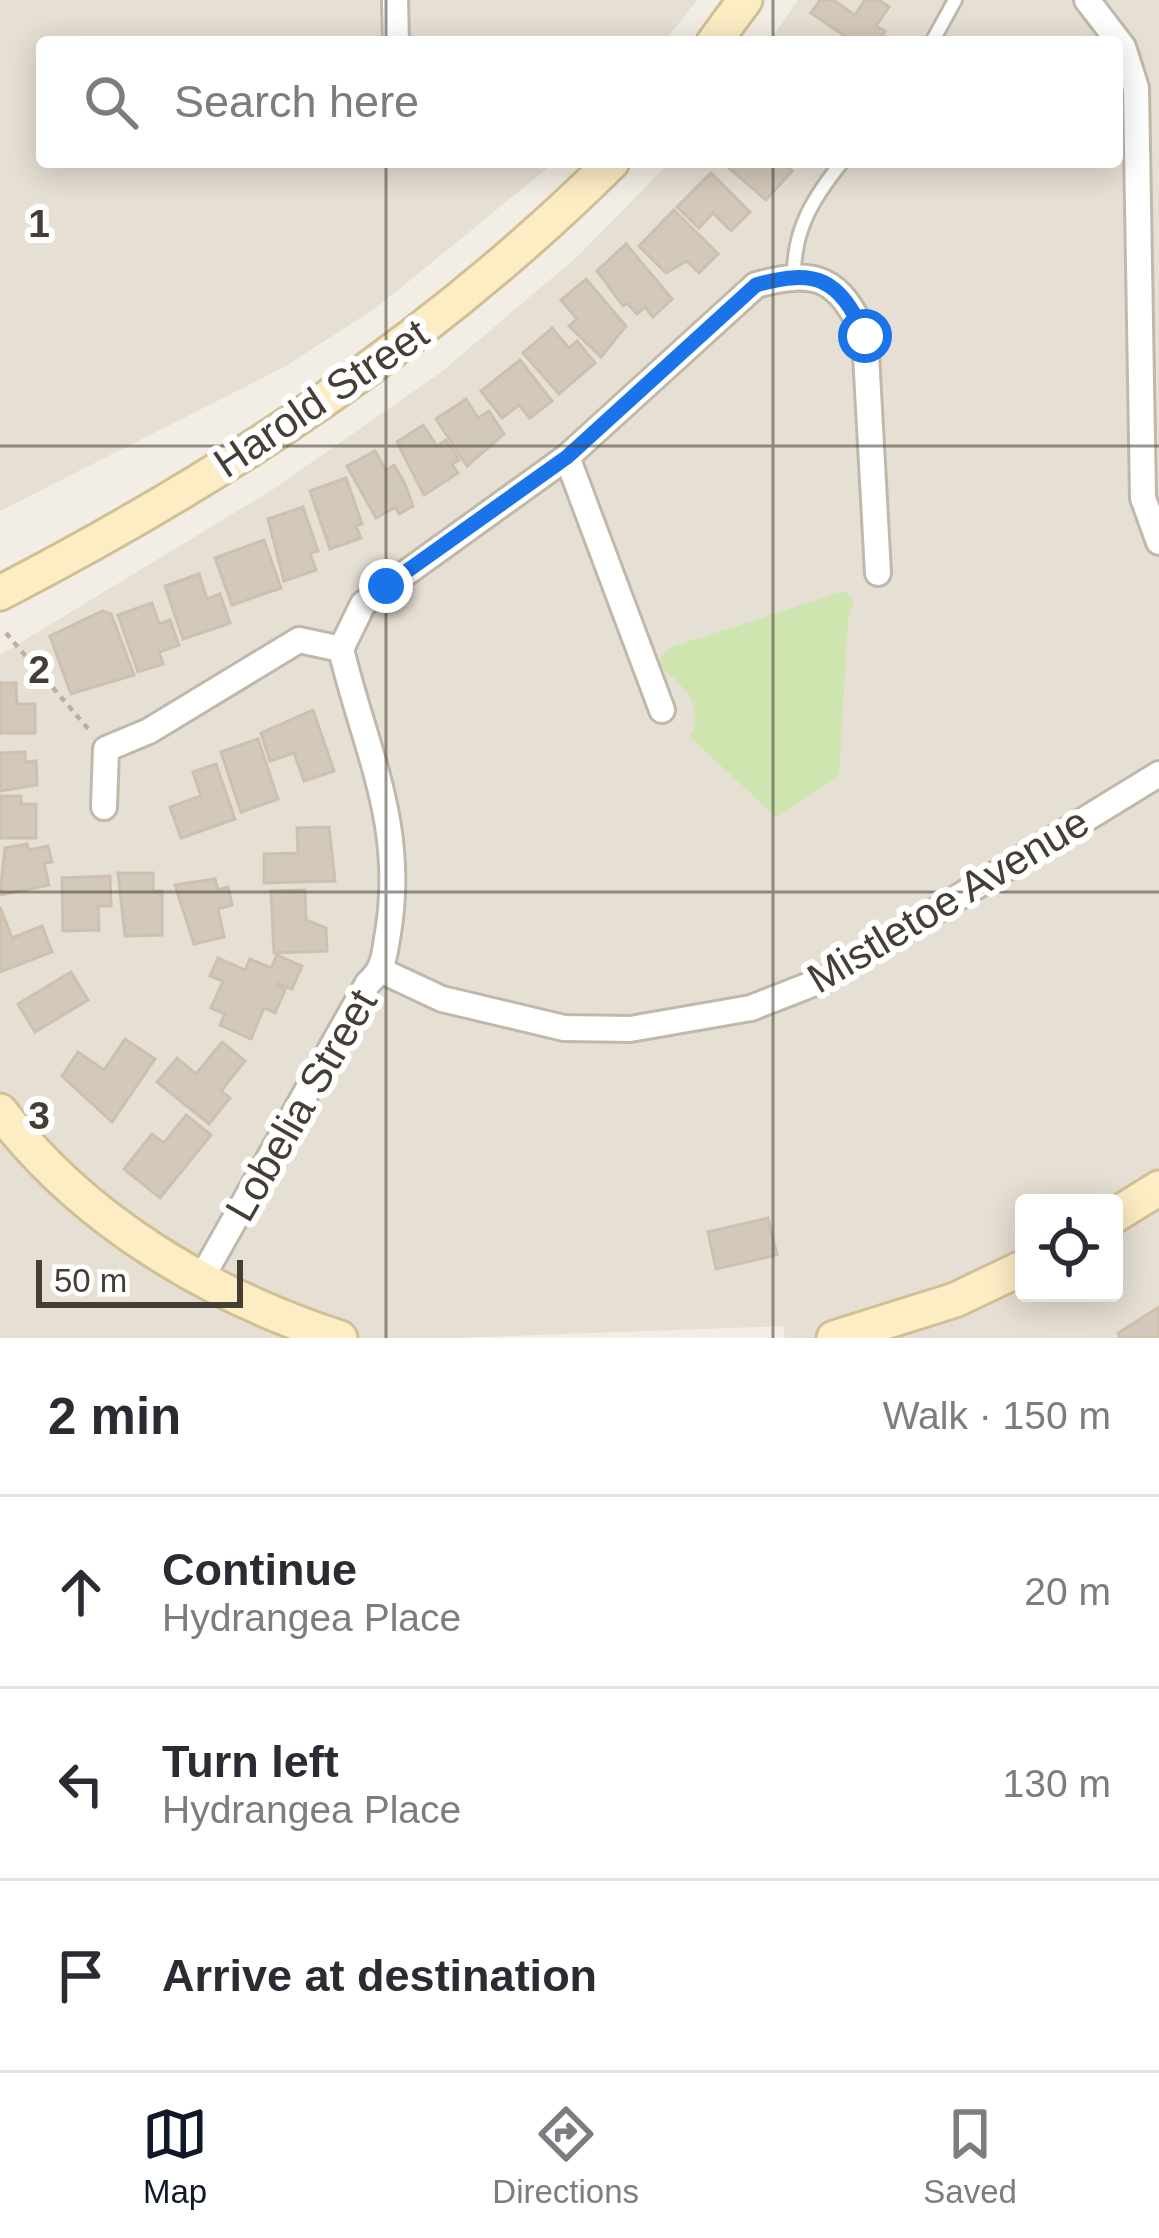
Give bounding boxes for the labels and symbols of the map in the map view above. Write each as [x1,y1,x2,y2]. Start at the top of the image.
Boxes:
text: 1 [28,202,50,245]
street label: Harold Street [205,309,437,487]
route start [838,309,892,363]
route end [359,559,413,613]
text: 2 [28,648,50,691]
street label: Mistletoe Avenue [799,798,1097,1002]
street label: Lobelia Street [216,981,386,1229]
text: 3 [28,1094,50,1137]
scale bar [36,1254,243,1307]

